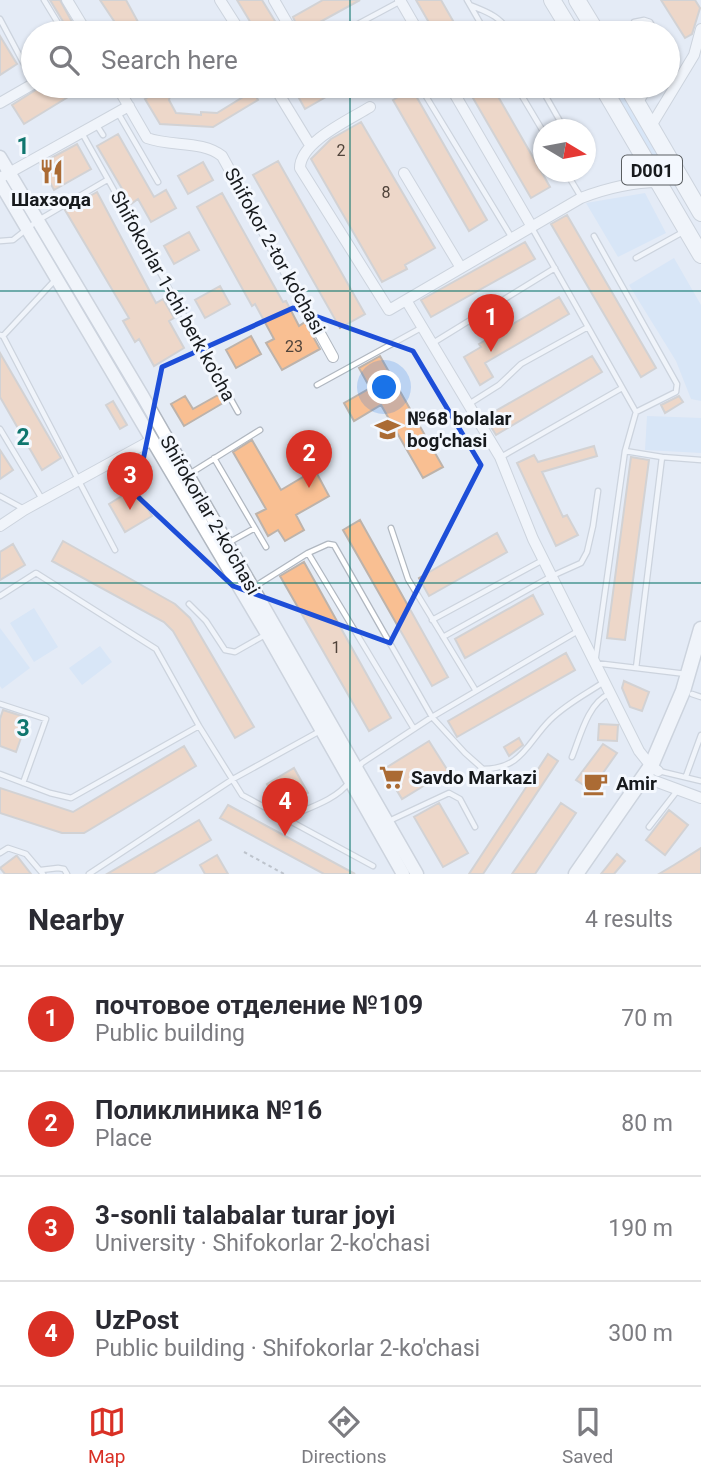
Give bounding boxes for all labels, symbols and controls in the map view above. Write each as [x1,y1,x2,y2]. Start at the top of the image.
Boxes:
search box [21,21,680,98]
icon: search [45,41,83,79]
text: Search here [101,45,238,75]
north arrow [533,119,596,182]
text: 1 [16,133,30,160]
house number: 2 [337,141,346,160]
road number: D001 [622,155,682,184]
restaurant icon: Шахзода [37,157,65,185]
street label: Shifokor 2-tor ko'chasi [220,164,330,338]
house number: 8 [382,183,391,202]
street label: Shifokorlar 1-chi berk ko'cha [106,187,240,405]
place label: Шахзода [11,188,91,211]
pin: 1 [468,294,514,352]
house number: 23 [285,337,303,356]
your location [367,370,401,404]
place label: №68 bolalar bog'chasi [407,407,512,452]
school or university icon: №68 bolalar bog'chasi [373,415,401,443]
text: 2 [16,424,30,451]
pin: 2 [286,430,332,488]
street label: Shifokorlar 2-ko'chasi [155,431,265,599]
pin: 3 [107,452,153,510]
house number: 1 [332,638,341,657]
text: 3 [16,715,30,742]
supermarket icon: Savdo Markazi [377,763,405,791]
place label: Savdo Markazi [411,766,537,789]
cafe icon: Amir [582,769,610,797]
place label: Amir [616,772,657,795]
pin: 4 [262,778,308,836]
text: Nearby [28,902,124,937]
text: 4 results [585,906,673,933]
text: почтовое отделение №109 [95,990,423,1020]
text: 1 [44,1005,58,1032]
text: 70 m [621,1005,673,1032]
text: Public building [95,1020,245,1047]
text: Поликлиника №16 [95,1095,322,1125]
text: 2 [44,1110,58,1137]
text: 80 m [621,1110,673,1137]
text: Place [95,1125,152,1152]
text: 3-sonli talabalar turar joyi [95,1200,395,1230]
text: 3 [44,1215,58,1242]
text: 190 m [608,1215,673,1242]
text: University · Shifokorlar 2-ko'chasi [95,1230,430,1257]
text: UzPost [95,1305,179,1335]
text: 4 [44,1320,58,1347]
text: 300 m [608,1320,673,1347]
text: Public building · Shifokorlar 2-ko'chasi [95,1335,480,1362]
tab: Map [88,1403,126,1468]
tab: Directions [301,1403,386,1468]
tab: Saved [562,1403,613,1468]

